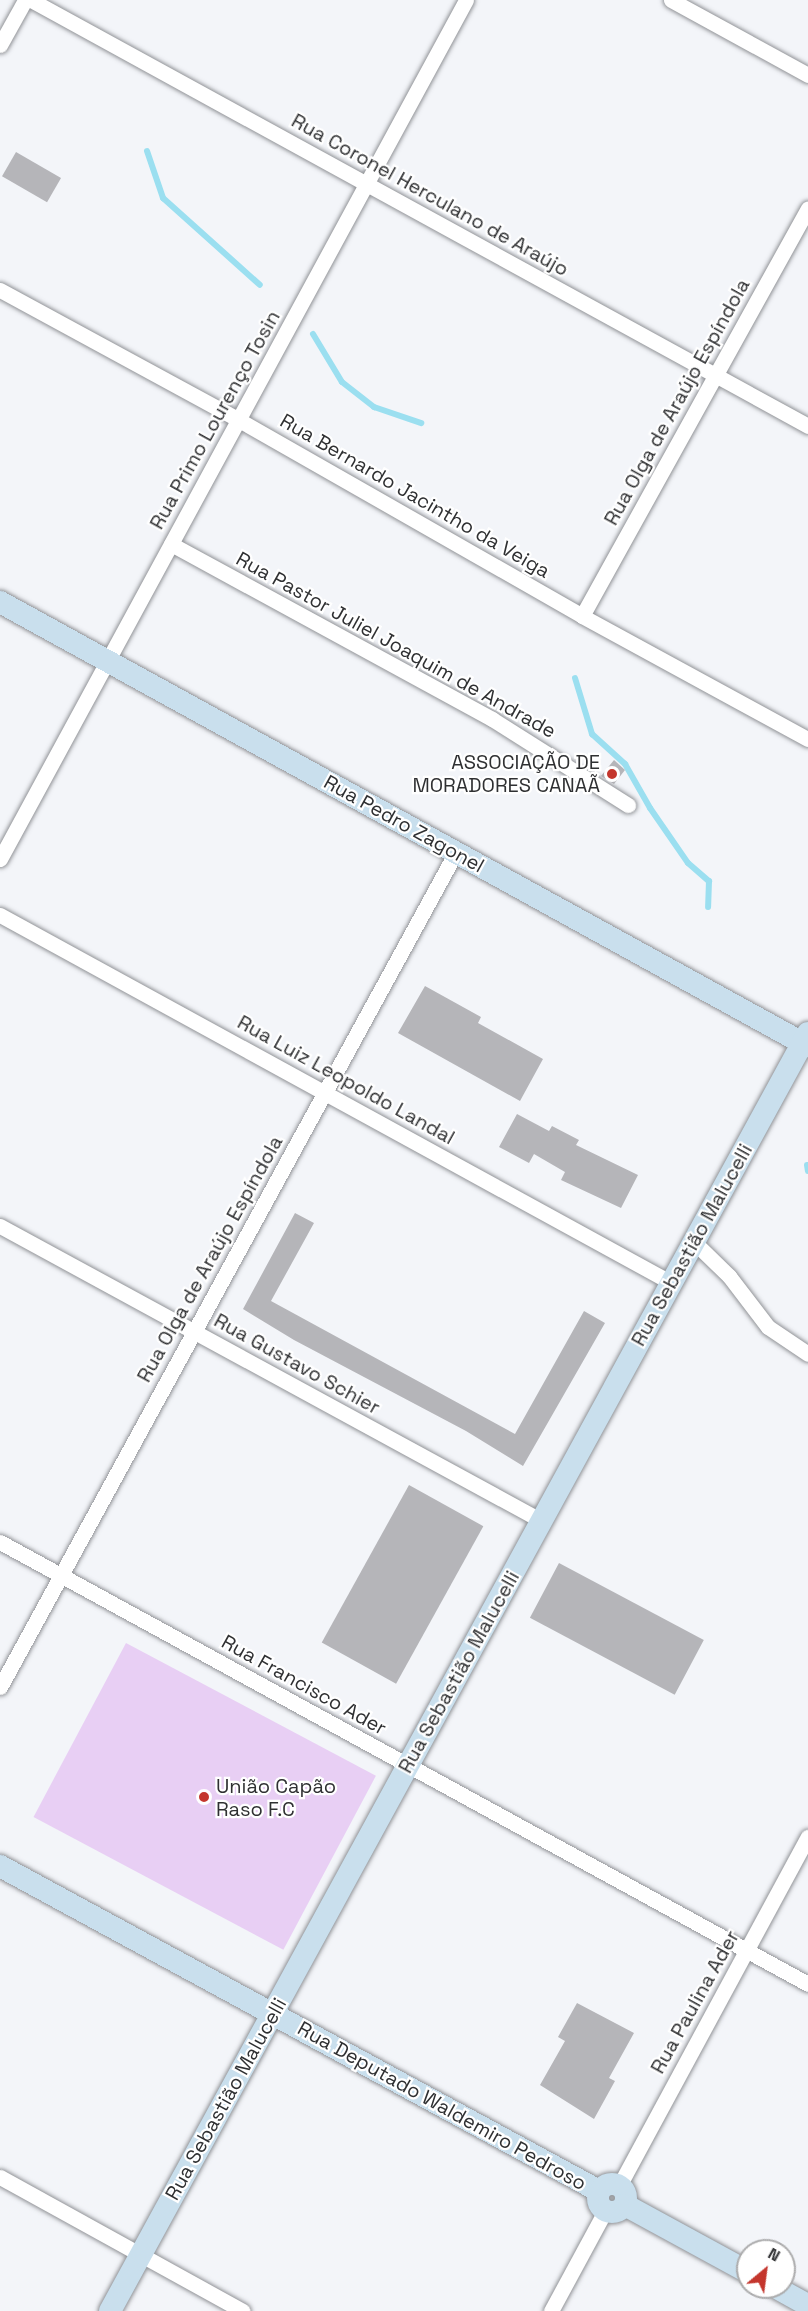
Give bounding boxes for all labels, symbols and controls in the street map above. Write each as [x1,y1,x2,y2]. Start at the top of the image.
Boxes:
street label: Rua Coronel Herculano de Araújo [287,109,573,281]
street label: Rua Olga de Araújo Espíndola [599,274,755,530]
street label: Rua Primo Lourenço Tosin [145,306,285,534]
street label: Rua Bernardo Jacintho da Veiga [276,409,554,583]
street label: Rua Pastor Juliel Joaquim de Andrade [232,547,560,743]
place label: ASSOCIAÇÃO DE MORADORES CANAÃ [412,750,600,797]
marker: ASSOCIAÇÃO DE MORADORES CANAÃ [605,767,619,781]
street label: Rua Pedro Zagonel [320,770,488,878]
street label: Rua Luiz Leopoldo Landal [233,1010,459,1150]
street label: Rua Olga de Araújo Espíndola [132,1131,288,1387]
street label: Rua Sebastião Malucelli [626,1140,758,1350]
street label: Rua Gustavo Schier [210,1308,384,1420]
street label: Rua Sebastião Malucelli [393,1567,525,1777]
street label: Rua Francisco Ader [217,1630,391,1740]
place label: União Capão Raso F.C [216,1774,336,1821]
marker: União Capão Raso F.C [197,1790,211,1804]
street label: Rua Paulina Ader [646,1926,744,2078]
street label: Rua Sebastião Malucelli [160,1994,292,2204]
street label: Rua Deputado Waldemiro Pedroso [293,2016,591,2196]
north arrow [736,2239,796,2299]
text: N [764,2243,784,2266]

